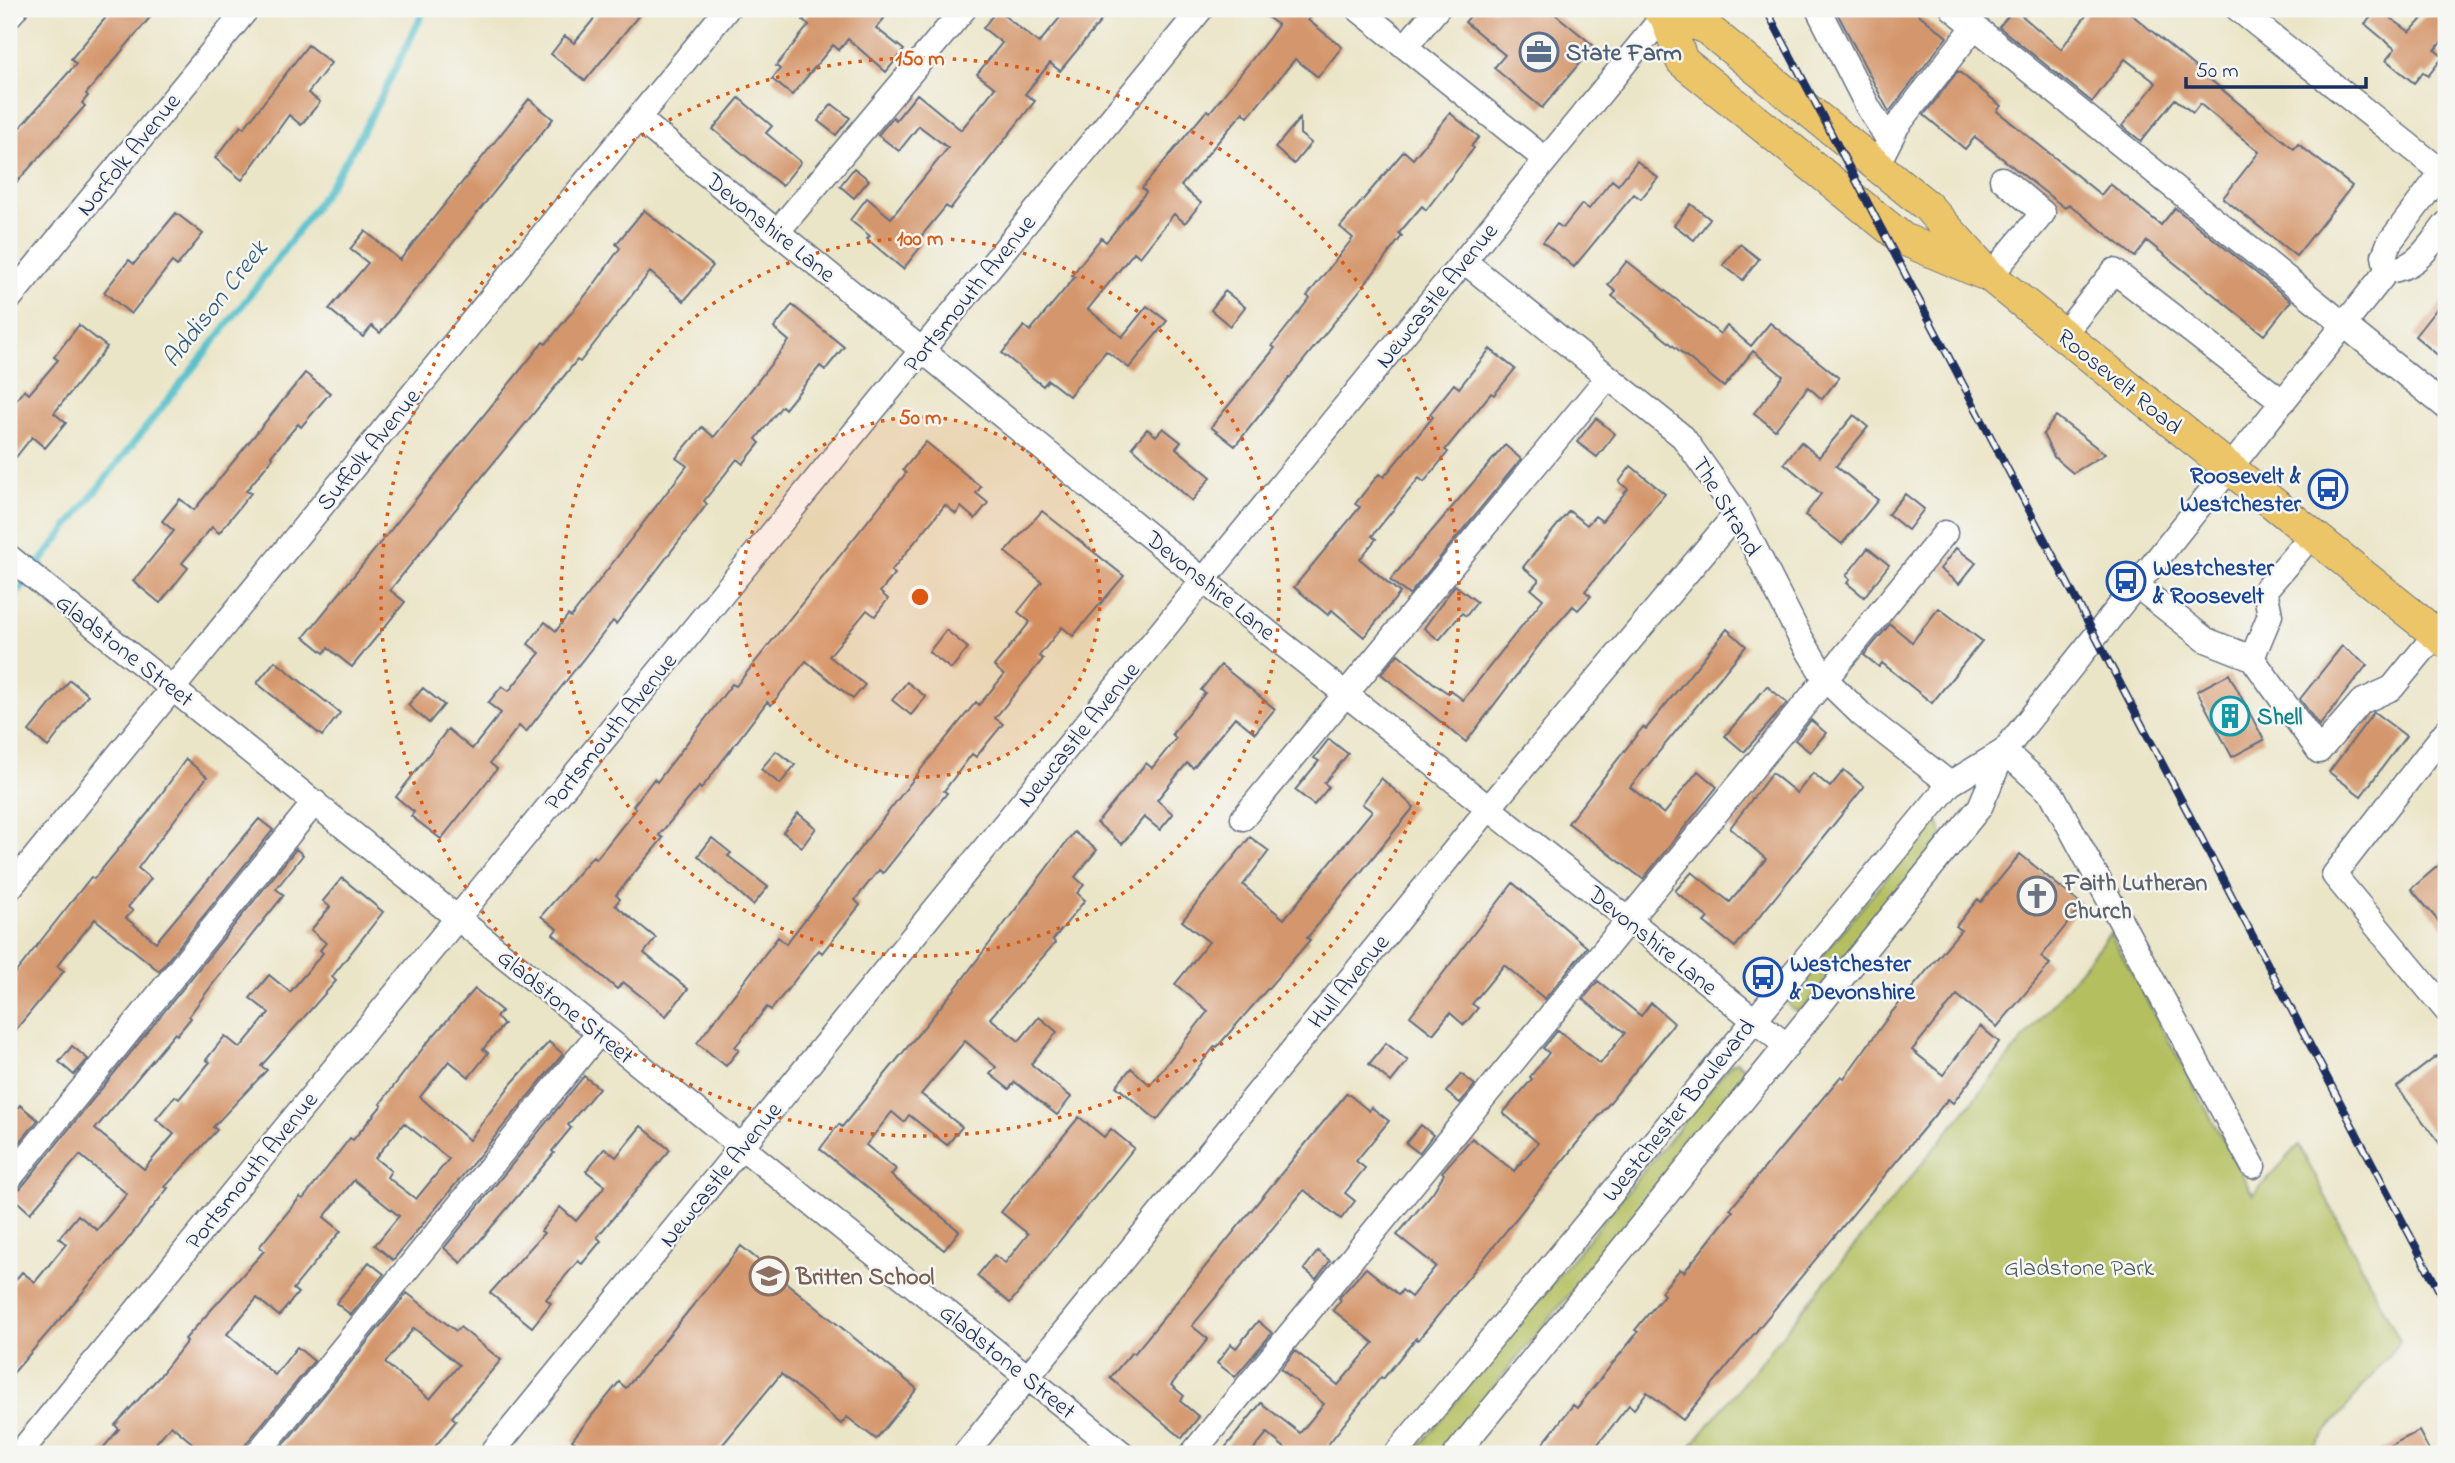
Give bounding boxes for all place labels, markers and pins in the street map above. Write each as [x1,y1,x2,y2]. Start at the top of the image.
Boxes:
office icon: State Farm [1518,31,1560,73]
place label: State Farm [1566,37,1682,72]
place label: Roosevelt & Westchester [2180,460,2302,523]
bus stop icon: Roosevelt & Westchester [2307,468,2349,510]
place label: Westchester & Roosevelt [2152,552,2274,615]
bus stop icon: Westchester & Roosevelt [2105,560,2147,602]
centre of rings [908,585,932,609]
building icon: Shell [2209,695,2251,737]
place label: Shell [2257,701,2303,736]
place label: Faith Lutheran Church [2063,867,2207,930]
church icon: Faith Lutheran Church [2016,875,2058,917]
place label: Westchester & Devonshire [1789,948,1916,1011]
bus stop icon: Westchester & Devonshire [1742,956,1784,998]
school or university icon: Britten School [748,1255,790,1297]
place label: Britten School [795,1261,934,1296]

